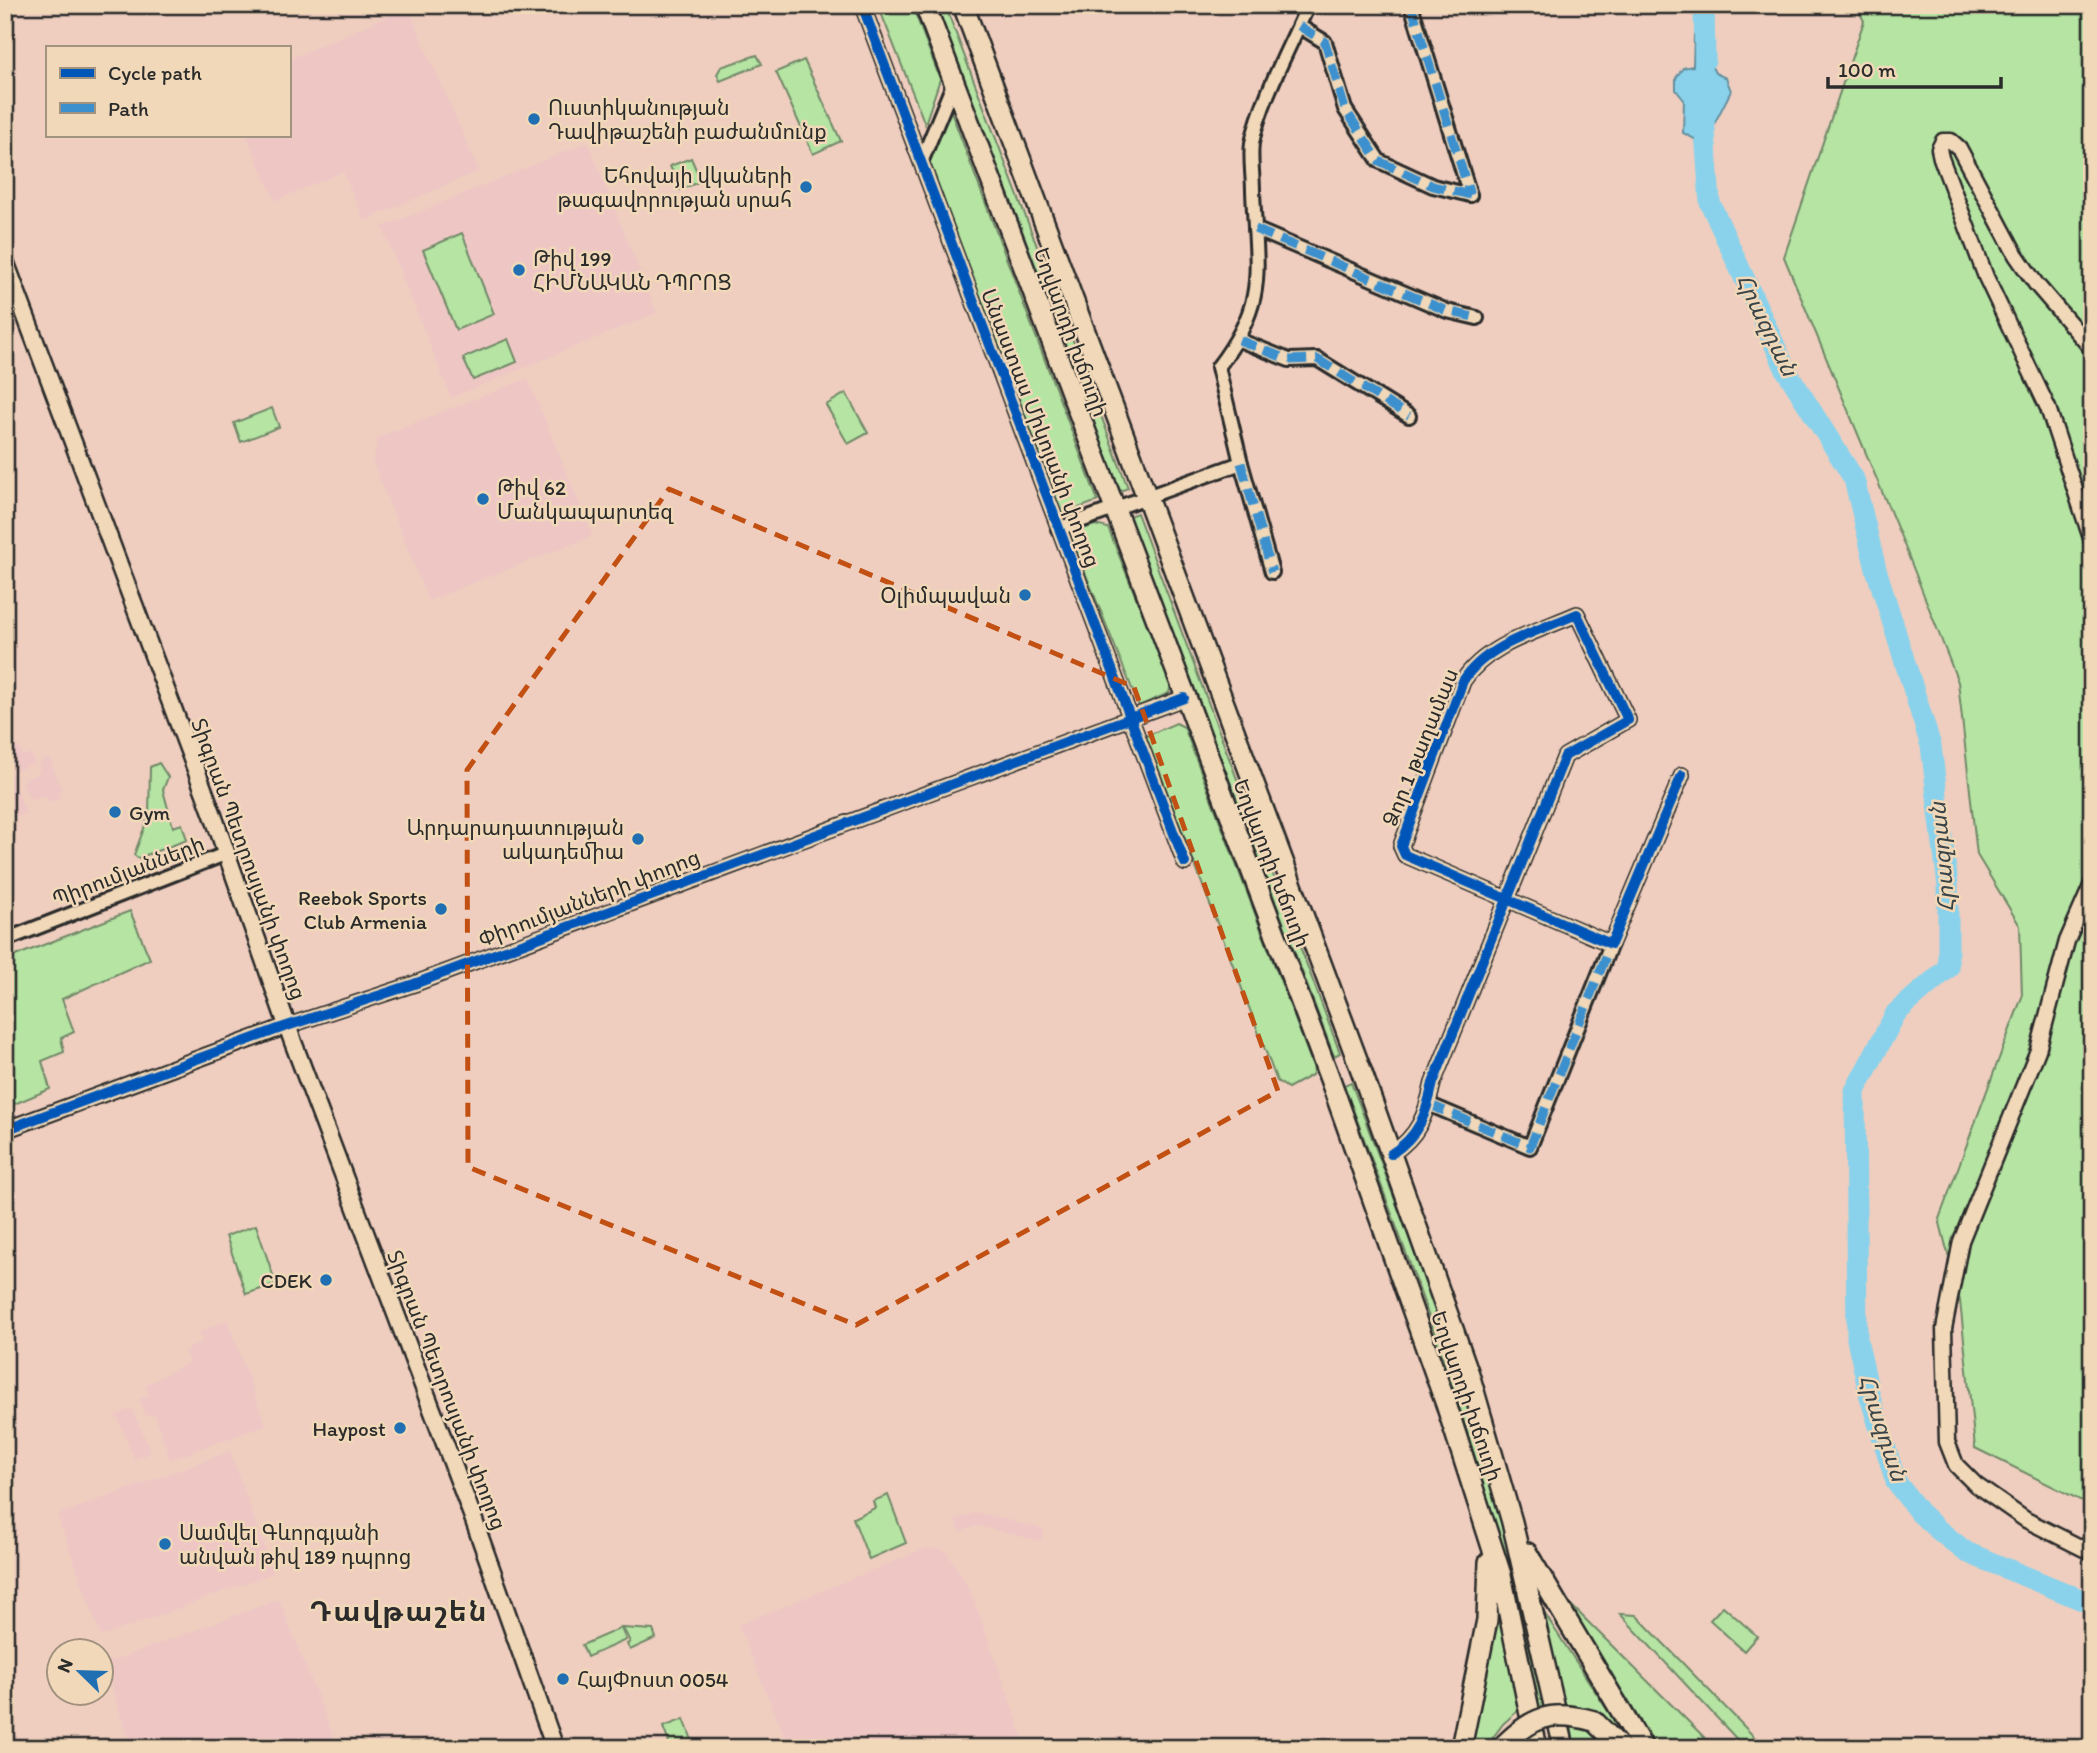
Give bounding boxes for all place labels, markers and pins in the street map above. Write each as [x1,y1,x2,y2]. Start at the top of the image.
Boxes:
place label: Ուստիկանության Դավիթաշենի բաժանմունք [548,95,827,144]
marker: Ուստիկանության Դավիթաշենի բաժանմունք [526,111,542,127]
place label: Եհովայի վկաների թագավորության սրահ [557,163,792,212]
marker: Եհովայի վկաների թագավորության սրահ [798,179,814,195]
place label: Թիվ 199 ՀԻՄՆԱԿԱՆ ԴՊՐՈՑ [533,246,732,295]
marker: Թիվ 199 ՀԻՄՆԱԿԱՆ ԴՊՐՈՑ [511,262,527,278]
place label: Թիվ 62 Մանկապարտեզ [497,475,674,524]
marker: Թիվ 62 Մանկապարտեզ [475,491,491,507]
place label: Օլիմպավան [880,583,1011,608]
marker: Օլիմպավան [1017,587,1033,603]
place label: Gym [129,800,170,825]
marker: Gym [107,804,123,820]
place label: Արդարադատության ակադեմիա [407,815,624,864]
marker: Արդարադատության ակադեմիա [630,831,646,847]
place label: Reebok Sports Club Armenia [298,885,427,934]
marker: Reebok Sports Club Armenia [433,901,449,917]
place label: CDEK [260,1268,313,1293]
marker: CDEK [318,1272,334,1288]
place label: Haypost [313,1416,386,1441]
marker: Haypost [392,1420,408,1436]
place label: Սամվել Գևորգյանի անվան թիվ 189 դպրոց [179,1520,411,1569]
marker: Սամվել Գևորգյանի անվան թիվ 189 դպրոց [157,1536,173,1552]
place label: ՀայՓոստ 0054 [577,1667,729,1692]
marker: ՀայՓոստ 0054 [555,1671,571,1687]

